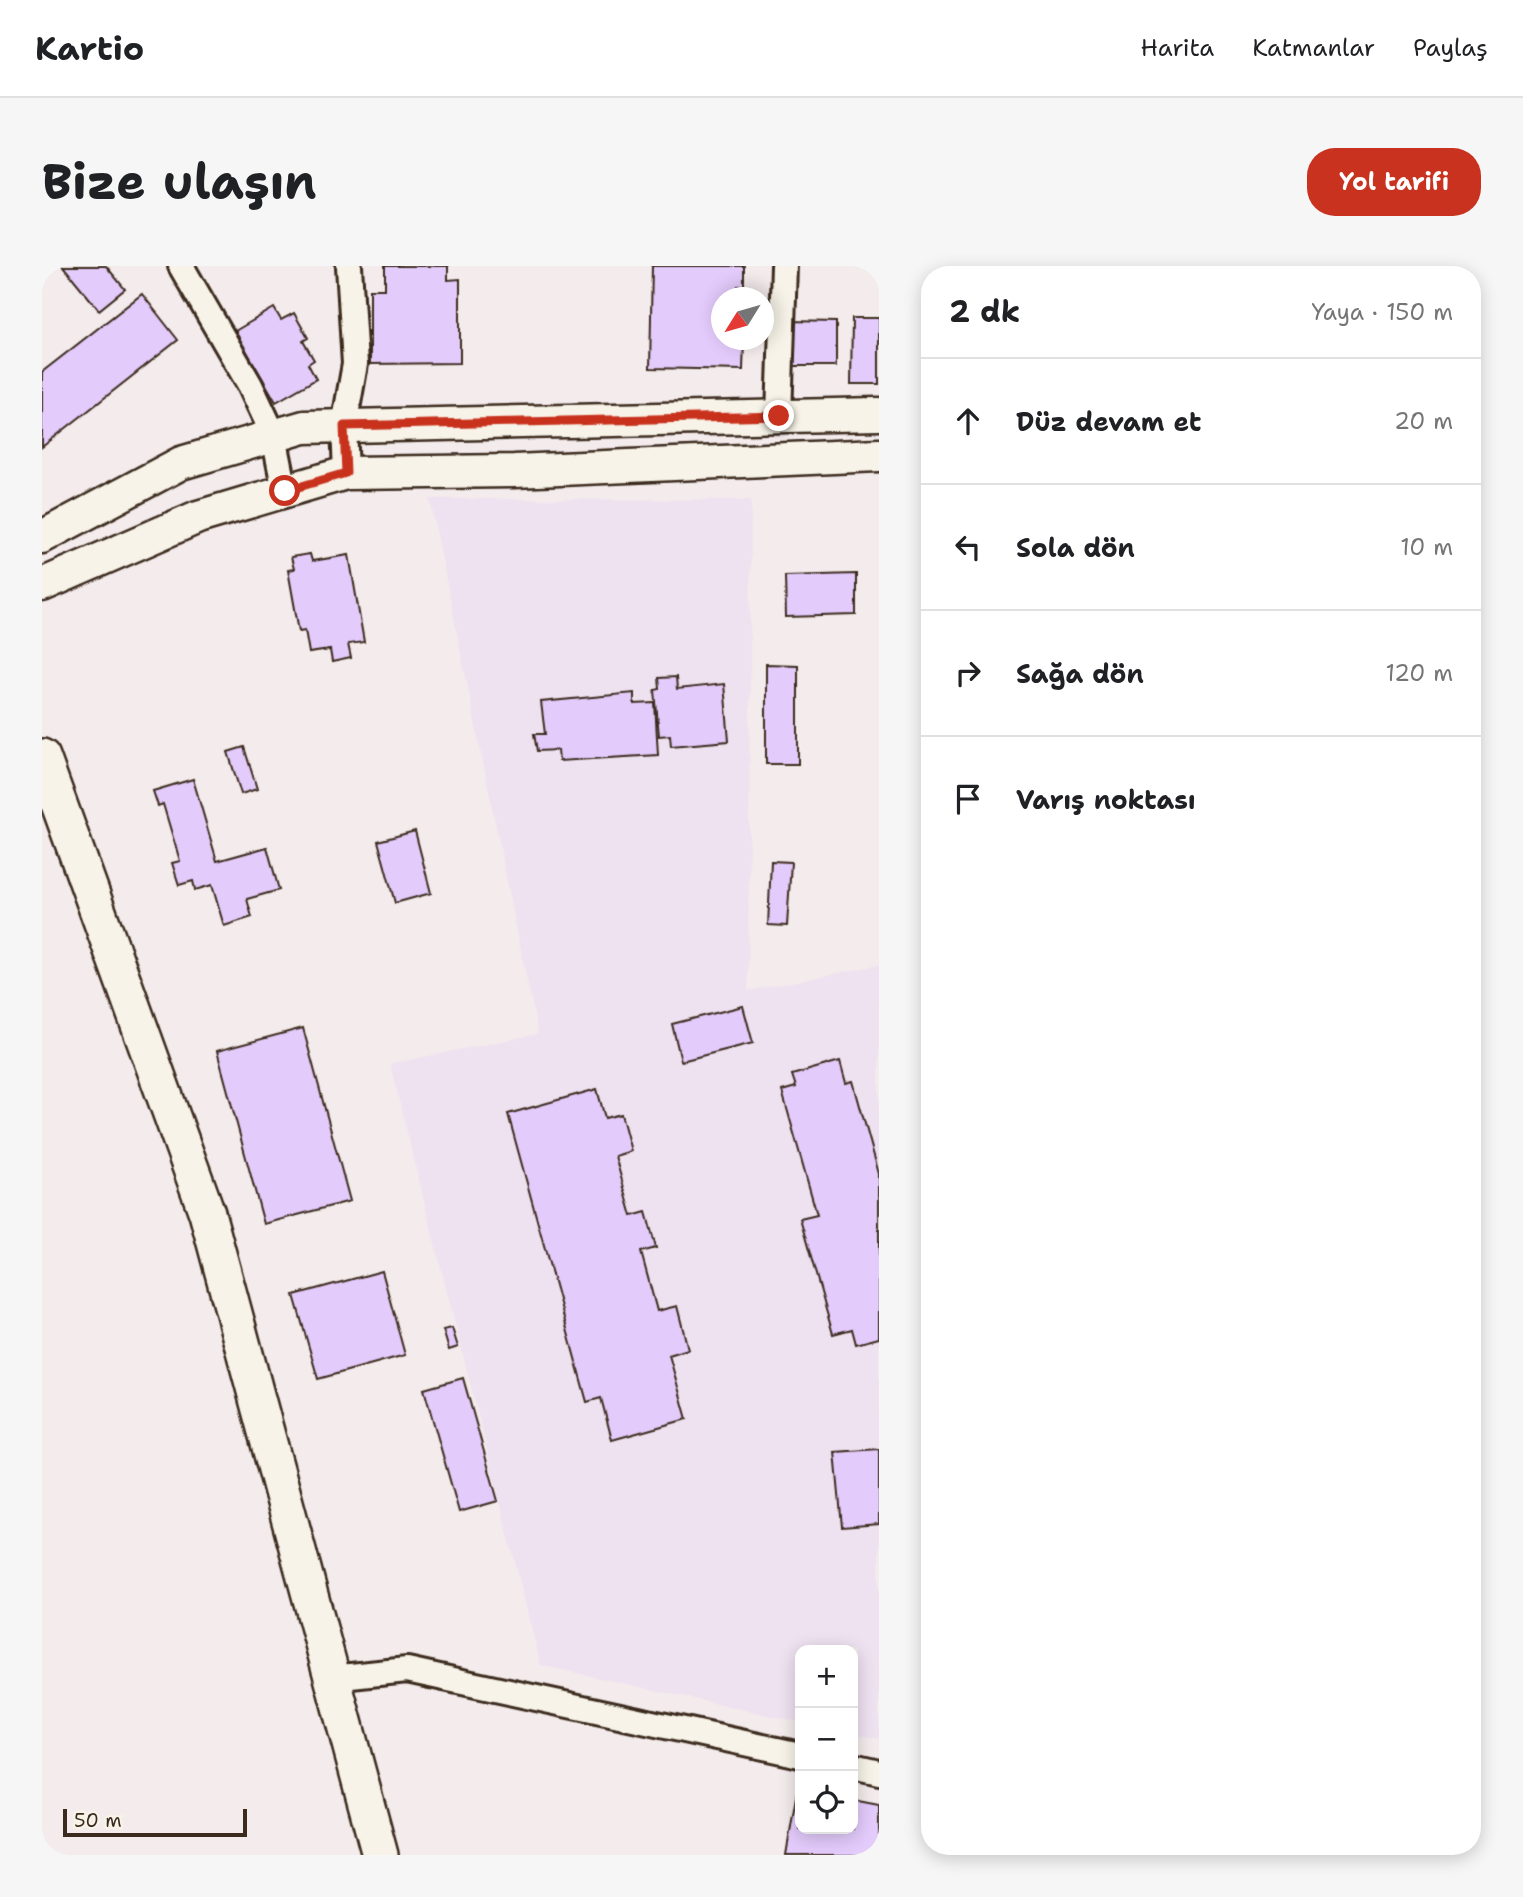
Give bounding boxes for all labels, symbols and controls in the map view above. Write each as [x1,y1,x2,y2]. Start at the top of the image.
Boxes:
text: Kartio [35,26,144,71]
text: Harita [1141,32,1214,64]
text: Katmanlar [1252,32,1375,64]
text: Paylaş [1413,32,1488,64]
button: Yol tarifi [1307,148,1481,216]
text: Bize ulaşın [42,149,317,215]
north arrow [711,287,774,350]
text: 2 dk [949,291,1020,332]
text: Yaya · 150 m [1311,297,1453,327]
route end [763,400,794,431]
icon: ahead [949,402,987,440]
text: Düz devam et [1016,404,1201,439]
text: 20 m [1394,406,1453,436]
route start [269,475,300,506]
icon: left [949,528,987,566]
text: Sola dön [1016,530,1135,565]
text: 10 m [1400,532,1453,562]
icon: right [949,654,987,692]
text: Sağa dön [1016,656,1144,691]
text: 120 m [1385,658,1453,688]
icon: arrive [949,780,987,818]
text: Varış noktası [1016,782,1196,817]
map controls [795,1645,858,1834]
button: + [795,1645,858,1708]
button: − [795,1708,858,1771]
button: locate [795,1771,858,1834]
scale bar [63,1806,247,1838]
text: 50 m [74,1808,122,1833]

